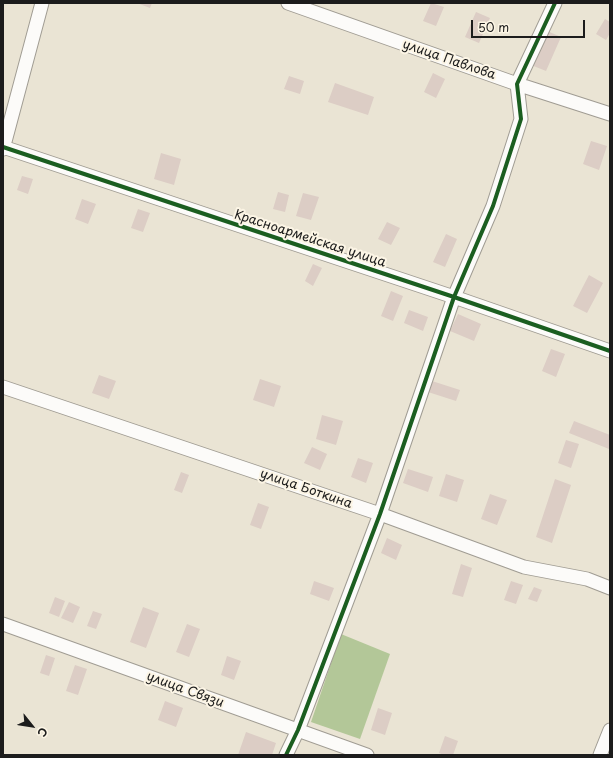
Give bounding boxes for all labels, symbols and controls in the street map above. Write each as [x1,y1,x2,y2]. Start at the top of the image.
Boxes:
scale bar [473,12,587,38]
text: 50 m [478,18,509,36]
street label: улица Павлова [400,37,498,83]
street label: Красноармейская улица [232,207,388,271]
street label: улица Боткина [258,466,354,512]
street label: улица Связи [144,669,226,711]
north arrow [12,706,52,746]
text: С [33,724,52,740]

